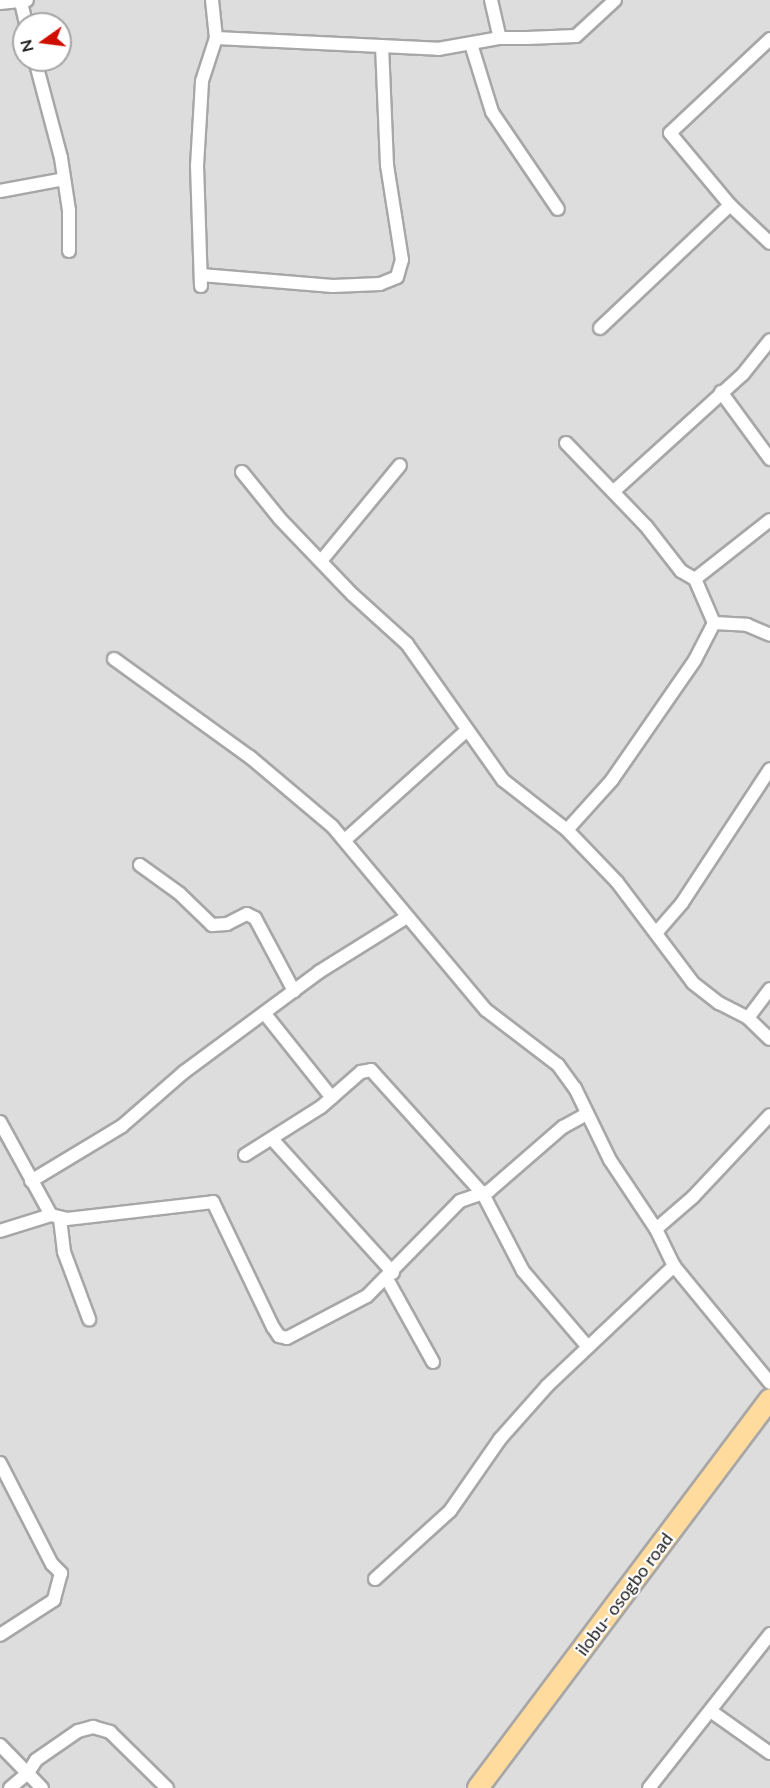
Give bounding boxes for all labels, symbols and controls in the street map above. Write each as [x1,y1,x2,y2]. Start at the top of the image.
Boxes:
north arrow [12,12,72,72]
text: N [15,38,37,54]
street label: ilobu- osogbo road [571,1528,677,1660]

